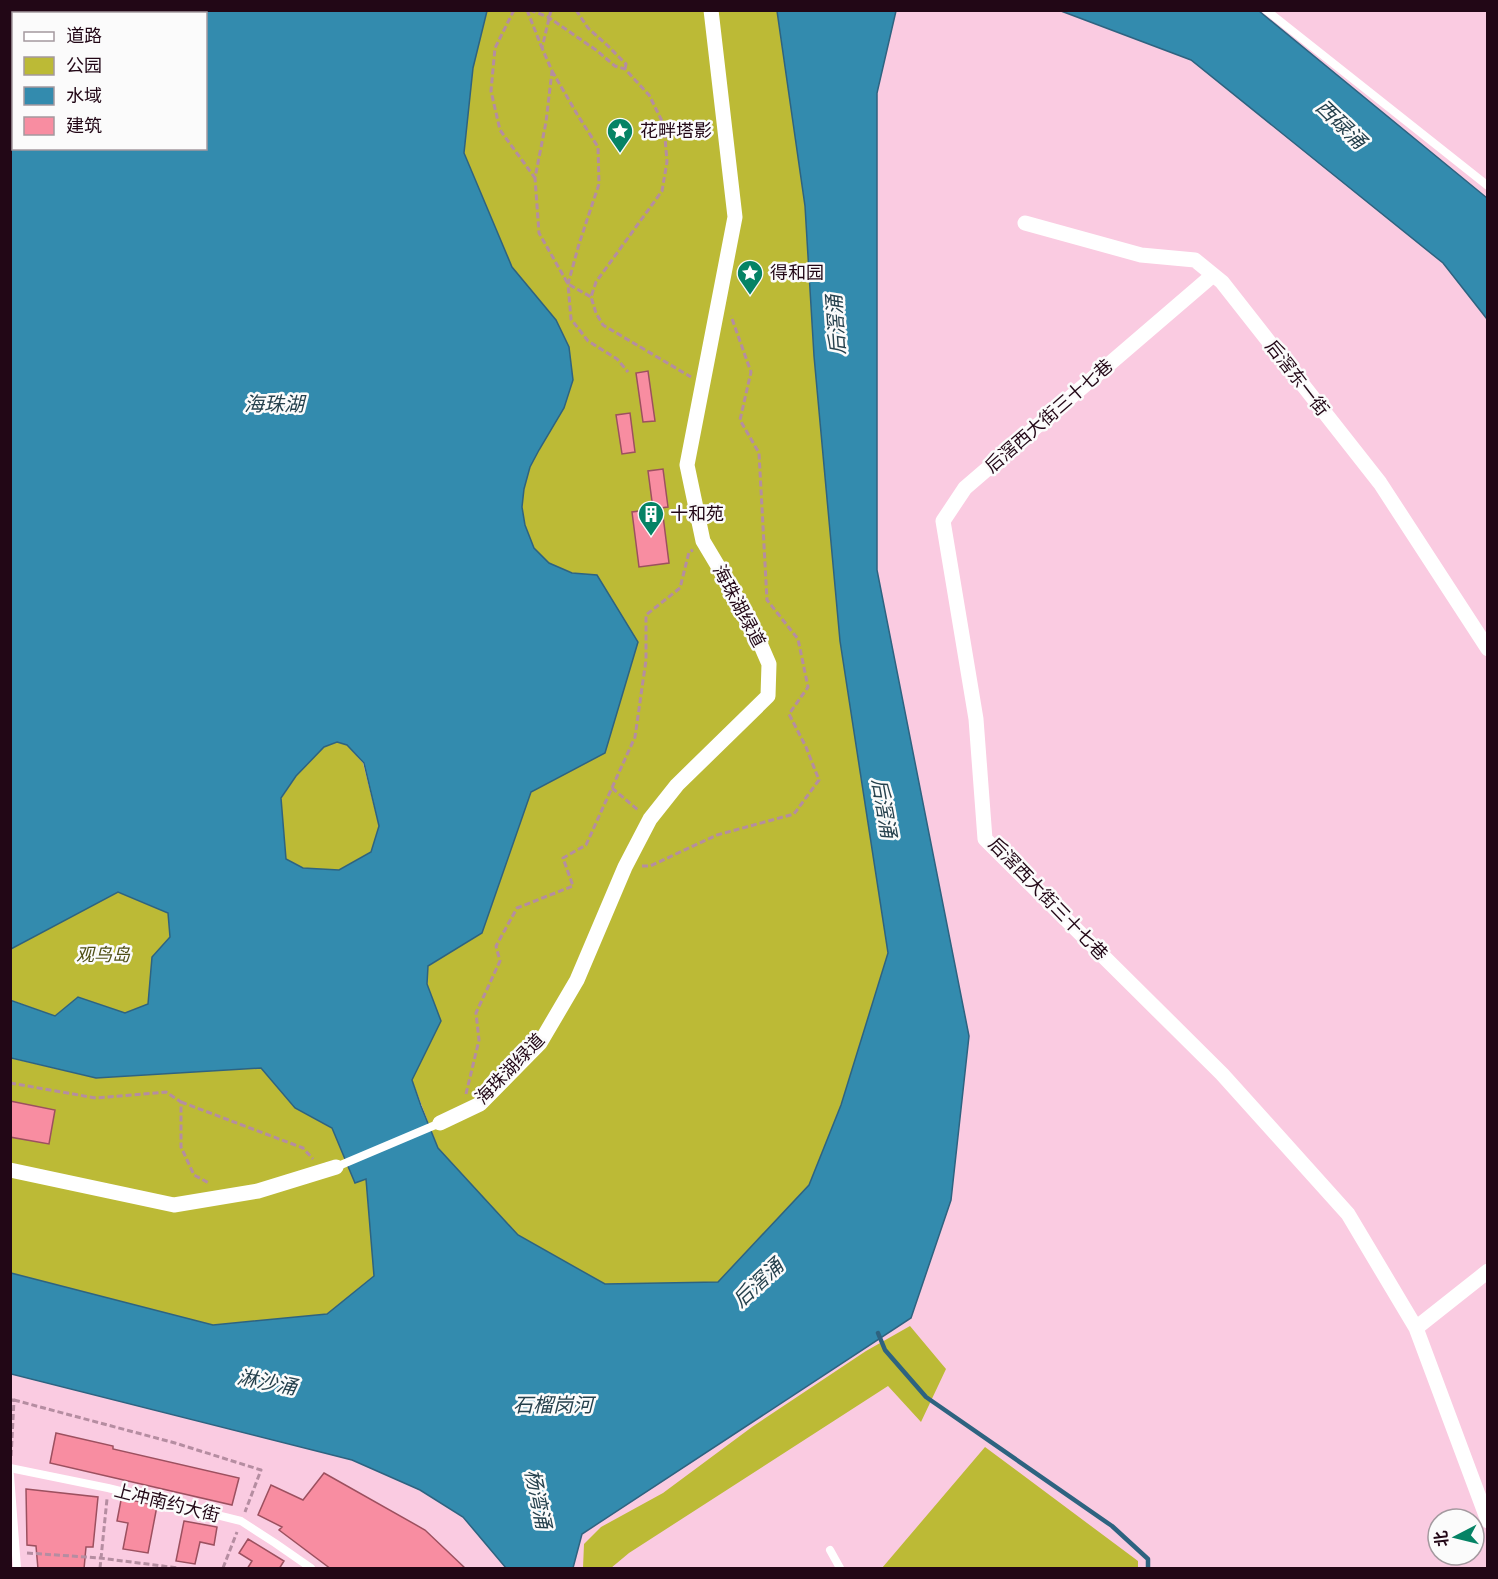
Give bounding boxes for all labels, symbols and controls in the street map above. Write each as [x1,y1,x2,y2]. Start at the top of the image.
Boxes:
legend [12,12,207,150]
text: 道路 [66,23,102,50]
text: 公园 [66,53,102,80]
text: 水域 [66,83,102,110]
water label: 西碌涌 [1308,93,1374,158]
text: 建筑 [66,113,102,140]
place icon: 花畔塔影 [605,116,635,154]
place label: 花畔塔影 [640,118,712,145]
place icon: 得和园 [735,258,765,296]
place label: 得和园 [770,260,824,287]
water label: 后滘涌 [820,292,854,356]
street label: 后滘东一街 [1258,335,1335,422]
street label: 后滘西大街三十七巷 [979,353,1119,480]
water label: 海珠湖 [244,390,307,420]
building icon: 十和苑 [636,499,666,537]
place label: 十和苑 [670,501,724,528]
street label: 海珠湖绿道 [706,560,772,652]
water label: 后滘涌 [863,776,903,842]
street label: 后滘西大街三十七巷 [982,832,1114,967]
park label: 观鸟岛 [76,942,131,969]
street label: 海珠湖绿道 [469,1028,551,1111]
water label: 后滘涌 [727,1251,792,1315]
water label: 淋沙涌 [234,1363,301,1404]
water label: 石榴岗河 [513,1391,597,1421]
water label: 杨湾涌 [516,1467,558,1534]
street label: 上冲南约大街 [111,1477,223,1530]
north arrow [1426,1507,1486,1567]
text: 北 [1429,1529,1455,1548]

